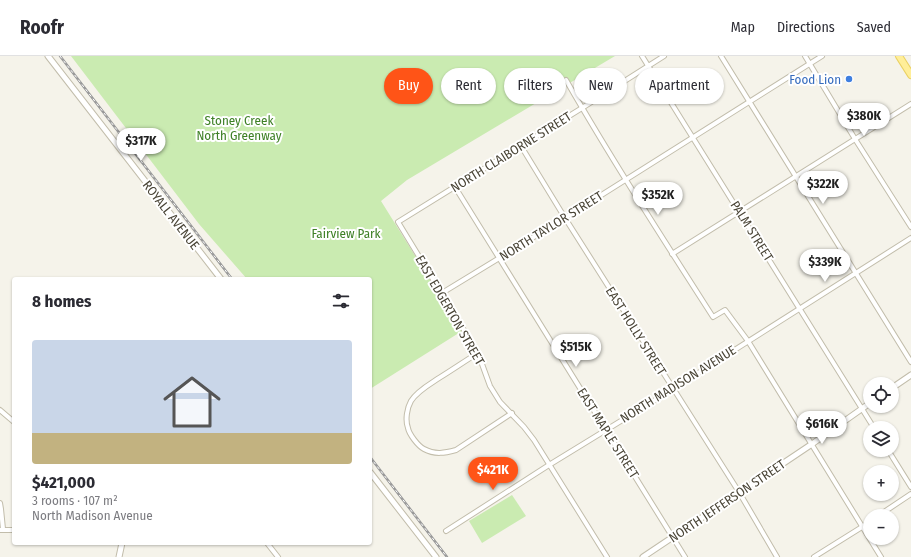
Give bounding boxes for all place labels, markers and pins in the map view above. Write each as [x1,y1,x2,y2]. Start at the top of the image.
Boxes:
place label: Food Lion [789,72,841,87]
marker: Food Lion [844,74,854,84]
pin: $380K [836,103,892,137]
pin: $317K [113,128,169,162]
pin: $322K [795,171,851,205]
pin: $352K [630,182,686,216]
pin: $339K [797,249,853,283]
pin: $515K [548,334,604,368]
pin: $616K [794,411,850,445]
pin: $421K [465,457,521,491]

